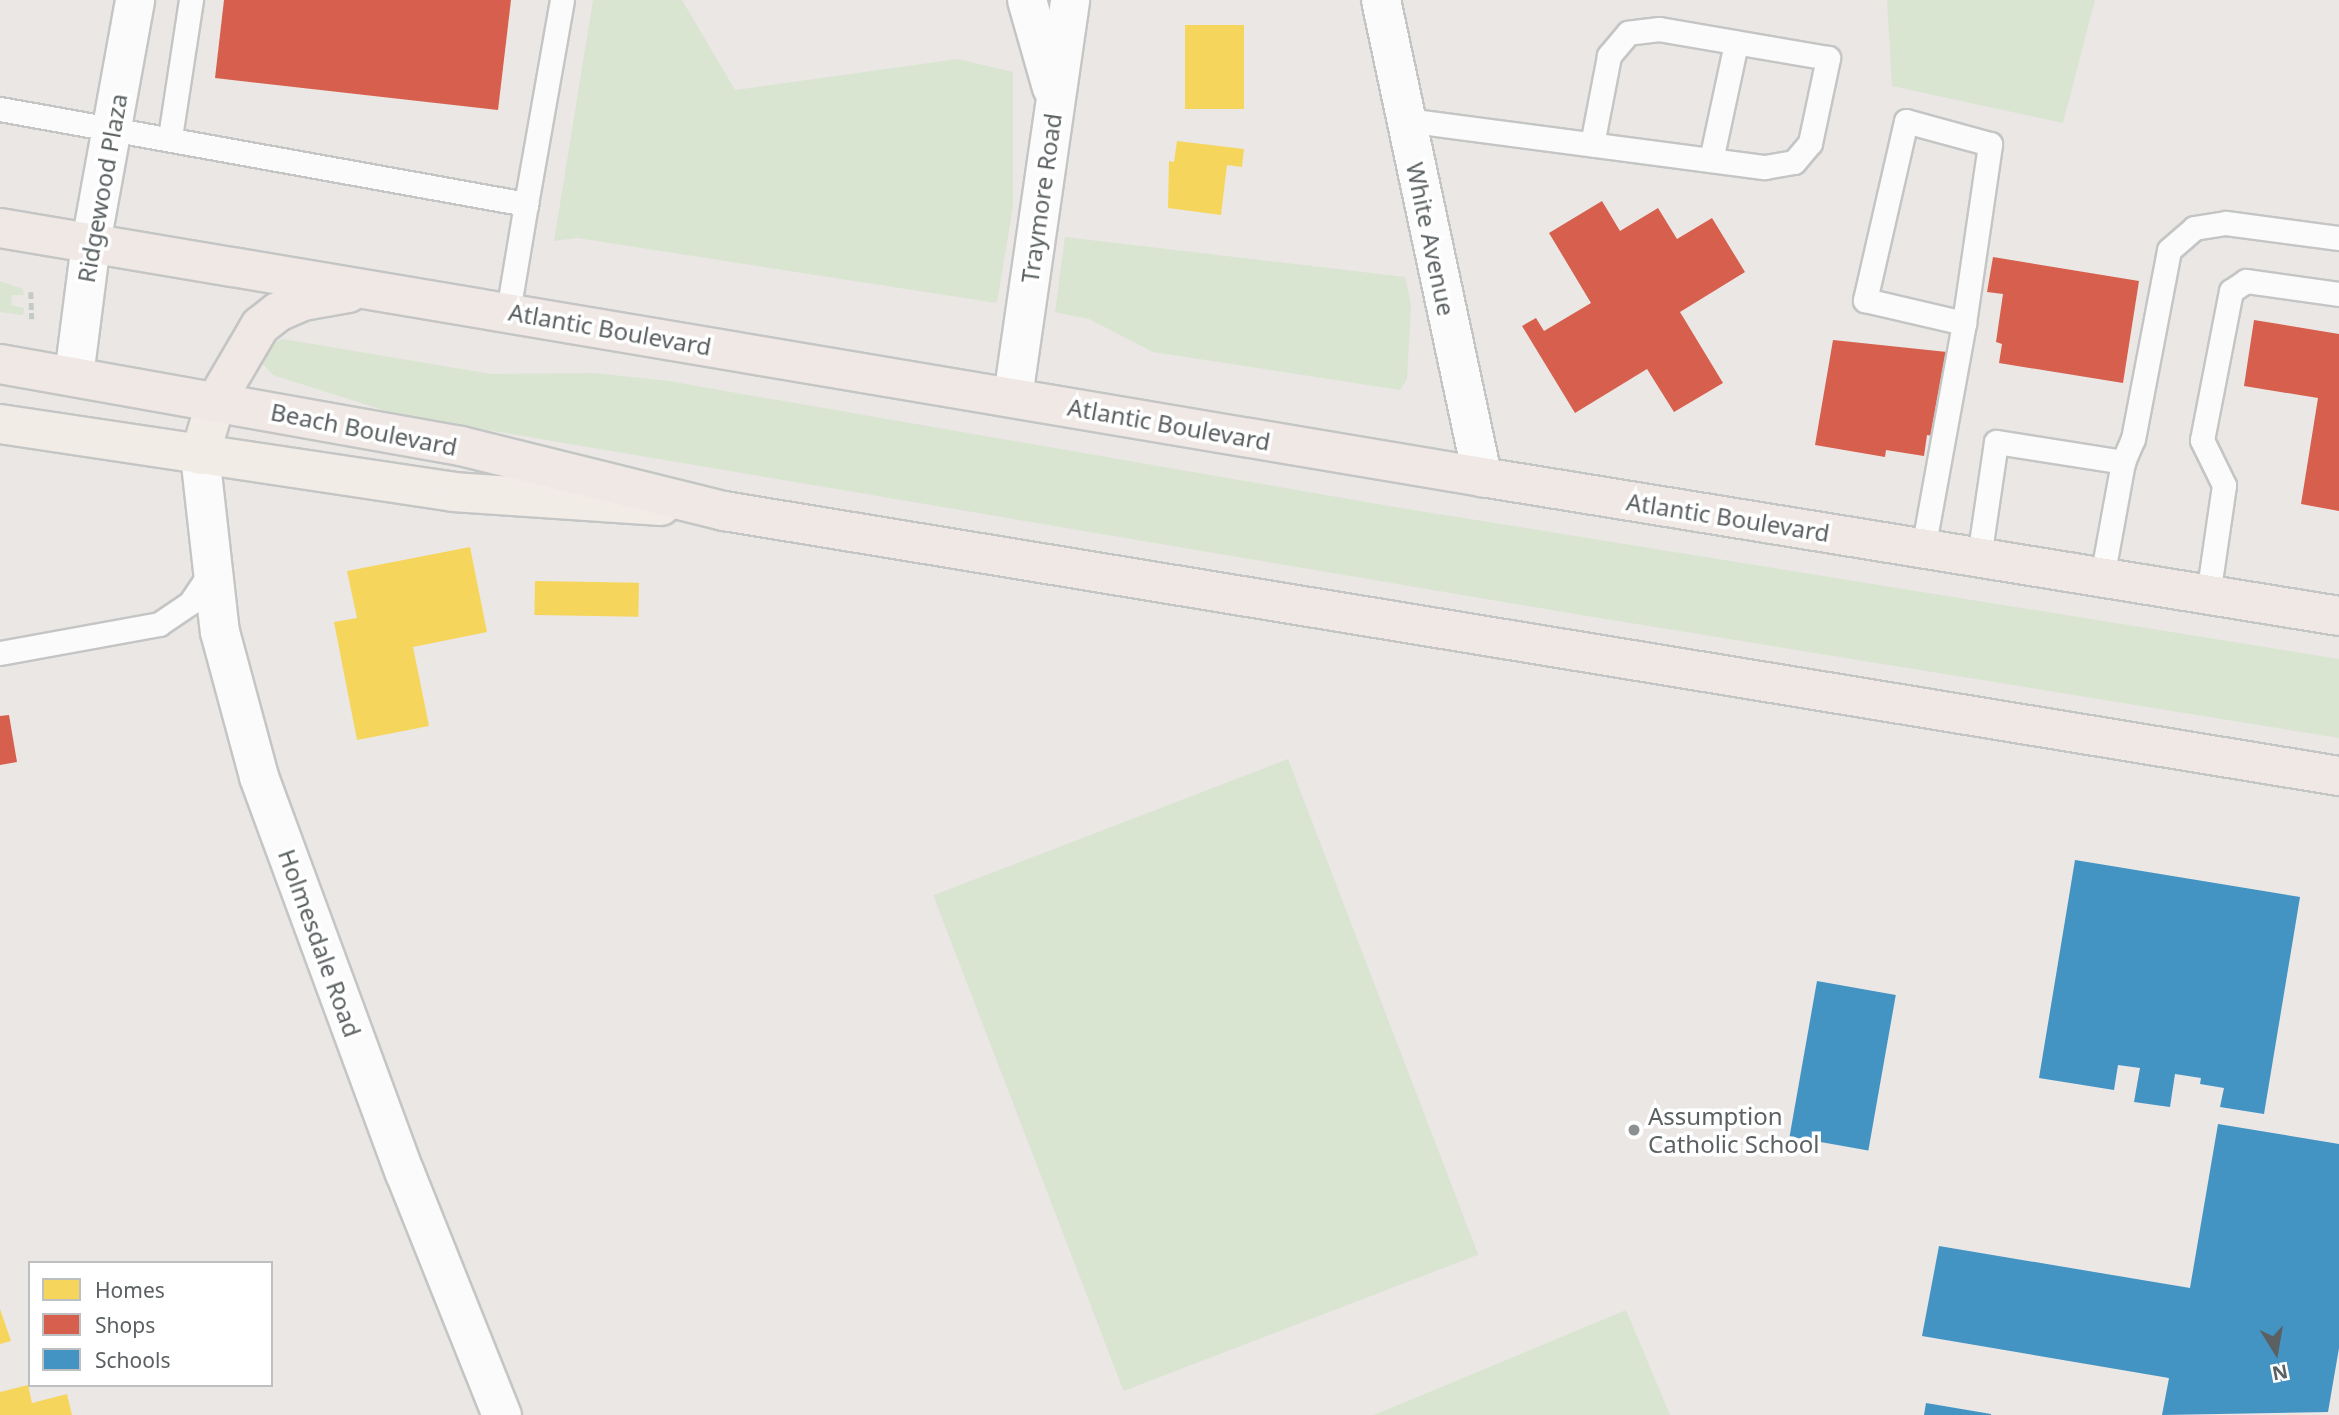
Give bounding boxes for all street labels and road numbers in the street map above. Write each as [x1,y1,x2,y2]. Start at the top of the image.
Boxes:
street label: Ridgewood Plaza [71,91,133,285]
street label: Traymore Road [1015,111,1067,285]
street label: White Avenue [1401,160,1461,318]
street label: Atlantic Boulevard [506,297,714,361]
street label: Atlantic Boulevard [1065,392,1273,456]
street label: Beach Boulevard [268,397,460,461]
street label: Atlantic Boulevard [1624,487,1832,547]
street label: Holmesdale Road [273,845,367,1041]

